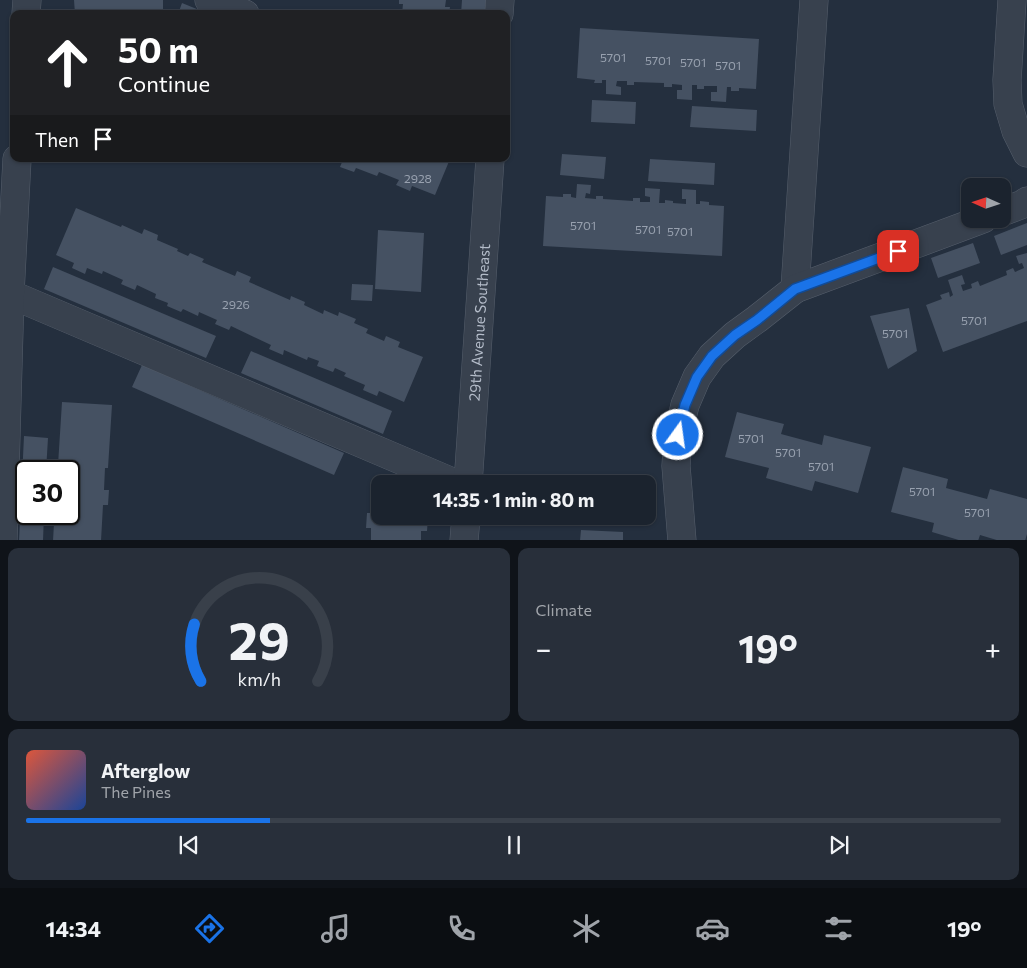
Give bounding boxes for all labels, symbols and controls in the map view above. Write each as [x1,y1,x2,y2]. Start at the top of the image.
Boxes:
text: 50 m [118,27,199,70]
icon: ahead [35,30,100,95]
house number: 5701 [600,50,626,64]
house number: 5701 [645,53,671,67]
house number: 5701 [680,55,706,69]
house number: 5701 [715,58,741,72]
text: Continue [118,70,210,97]
icon: arrive [89,125,117,153]
text: Then [35,128,79,151]
house number: 2928 [404,171,432,185]
north arrow [961,178,1011,228]
map controls [961,178,1011,228]
house number: 5701 [570,218,596,232]
house number: 5701 [635,222,661,236]
house number: 5701 [667,224,693,238]
pin [877,230,919,272]
icon: arrive [884,237,912,265]
street label: 29th Avenue Southeast [465,243,493,402]
house number: 2926 [222,297,250,311]
house number: 5701 [961,313,987,327]
house number: 5701 [882,326,908,340]
position arrow [651,408,703,460]
house number: 5701 [738,431,764,445]
house number: 5701 [775,445,801,459]
house number: 5701 [808,459,834,473]
speed limit sign: 30 [15,460,80,525]
house number: 5701 [909,484,935,498]
text: 14:35 · 1 min · 80 m [433,488,594,511]
house number: 5701 [964,505,990,519]
text: Climate [536,600,592,619]
text: 29 [228,607,289,671]
text: 19° [738,624,798,671]
text: − [536,631,551,665]
text: + [985,631,1001,665]
text: km/h [237,668,280,690]
text: Afterglow [101,759,190,782]
text: The Pines [101,782,171,801]
icon: previous [175,831,203,859]
icon: pause [500,831,528,859]
icon: next [825,831,853,859]
icon: directions [192,911,227,946]
icon: music [318,911,353,946]
icon: phone [444,911,479,946]
icon: climate [569,911,604,946]
icon: car [695,911,730,946]
icon: filters [821,911,856,946]
text: 14:34 [45,915,101,942]
text: 19° [947,915,982,942]

